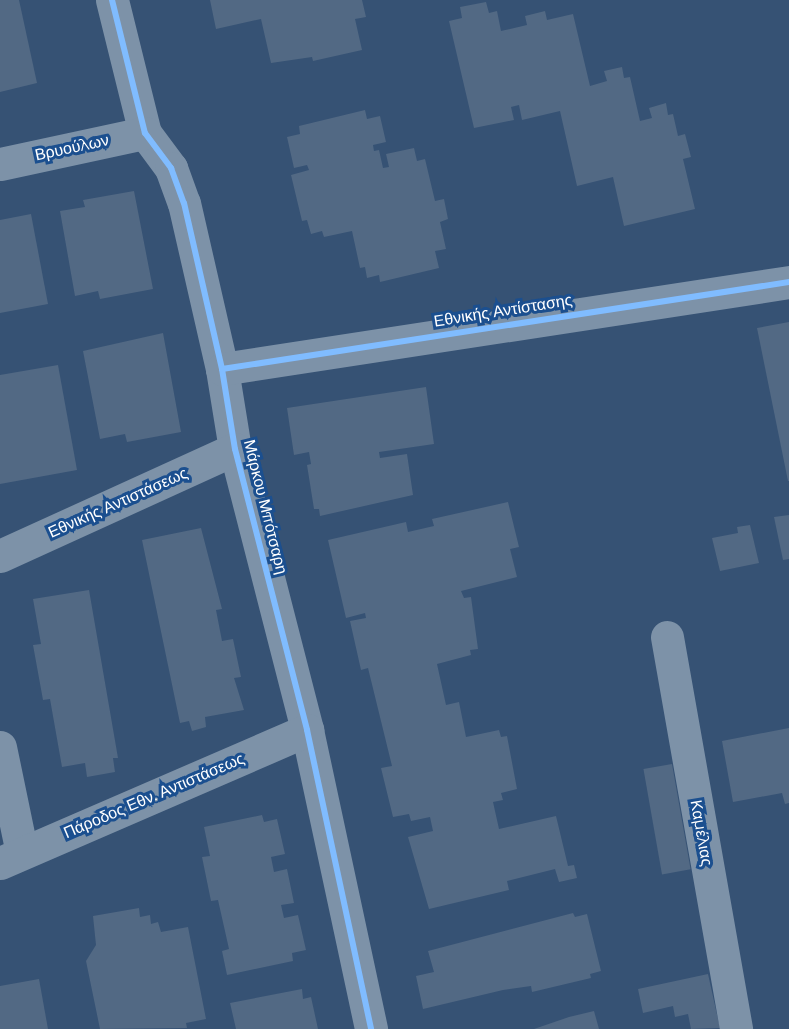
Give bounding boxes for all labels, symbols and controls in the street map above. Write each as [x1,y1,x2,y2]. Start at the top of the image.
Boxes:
street label: Βρυούλων [33,131,111,165]
street label: Εθνικής Αντίστασης [432,291,574,331]
street label: Μάρκου Μπότσαρη [239,438,291,576]
street label: Εθνικής Αντιστάσεως [45,464,191,542]
street label: Πάροδος Εθν. Αντιστάσεως [61,749,247,843]
street label: Καμέλιας [686,798,716,868]

